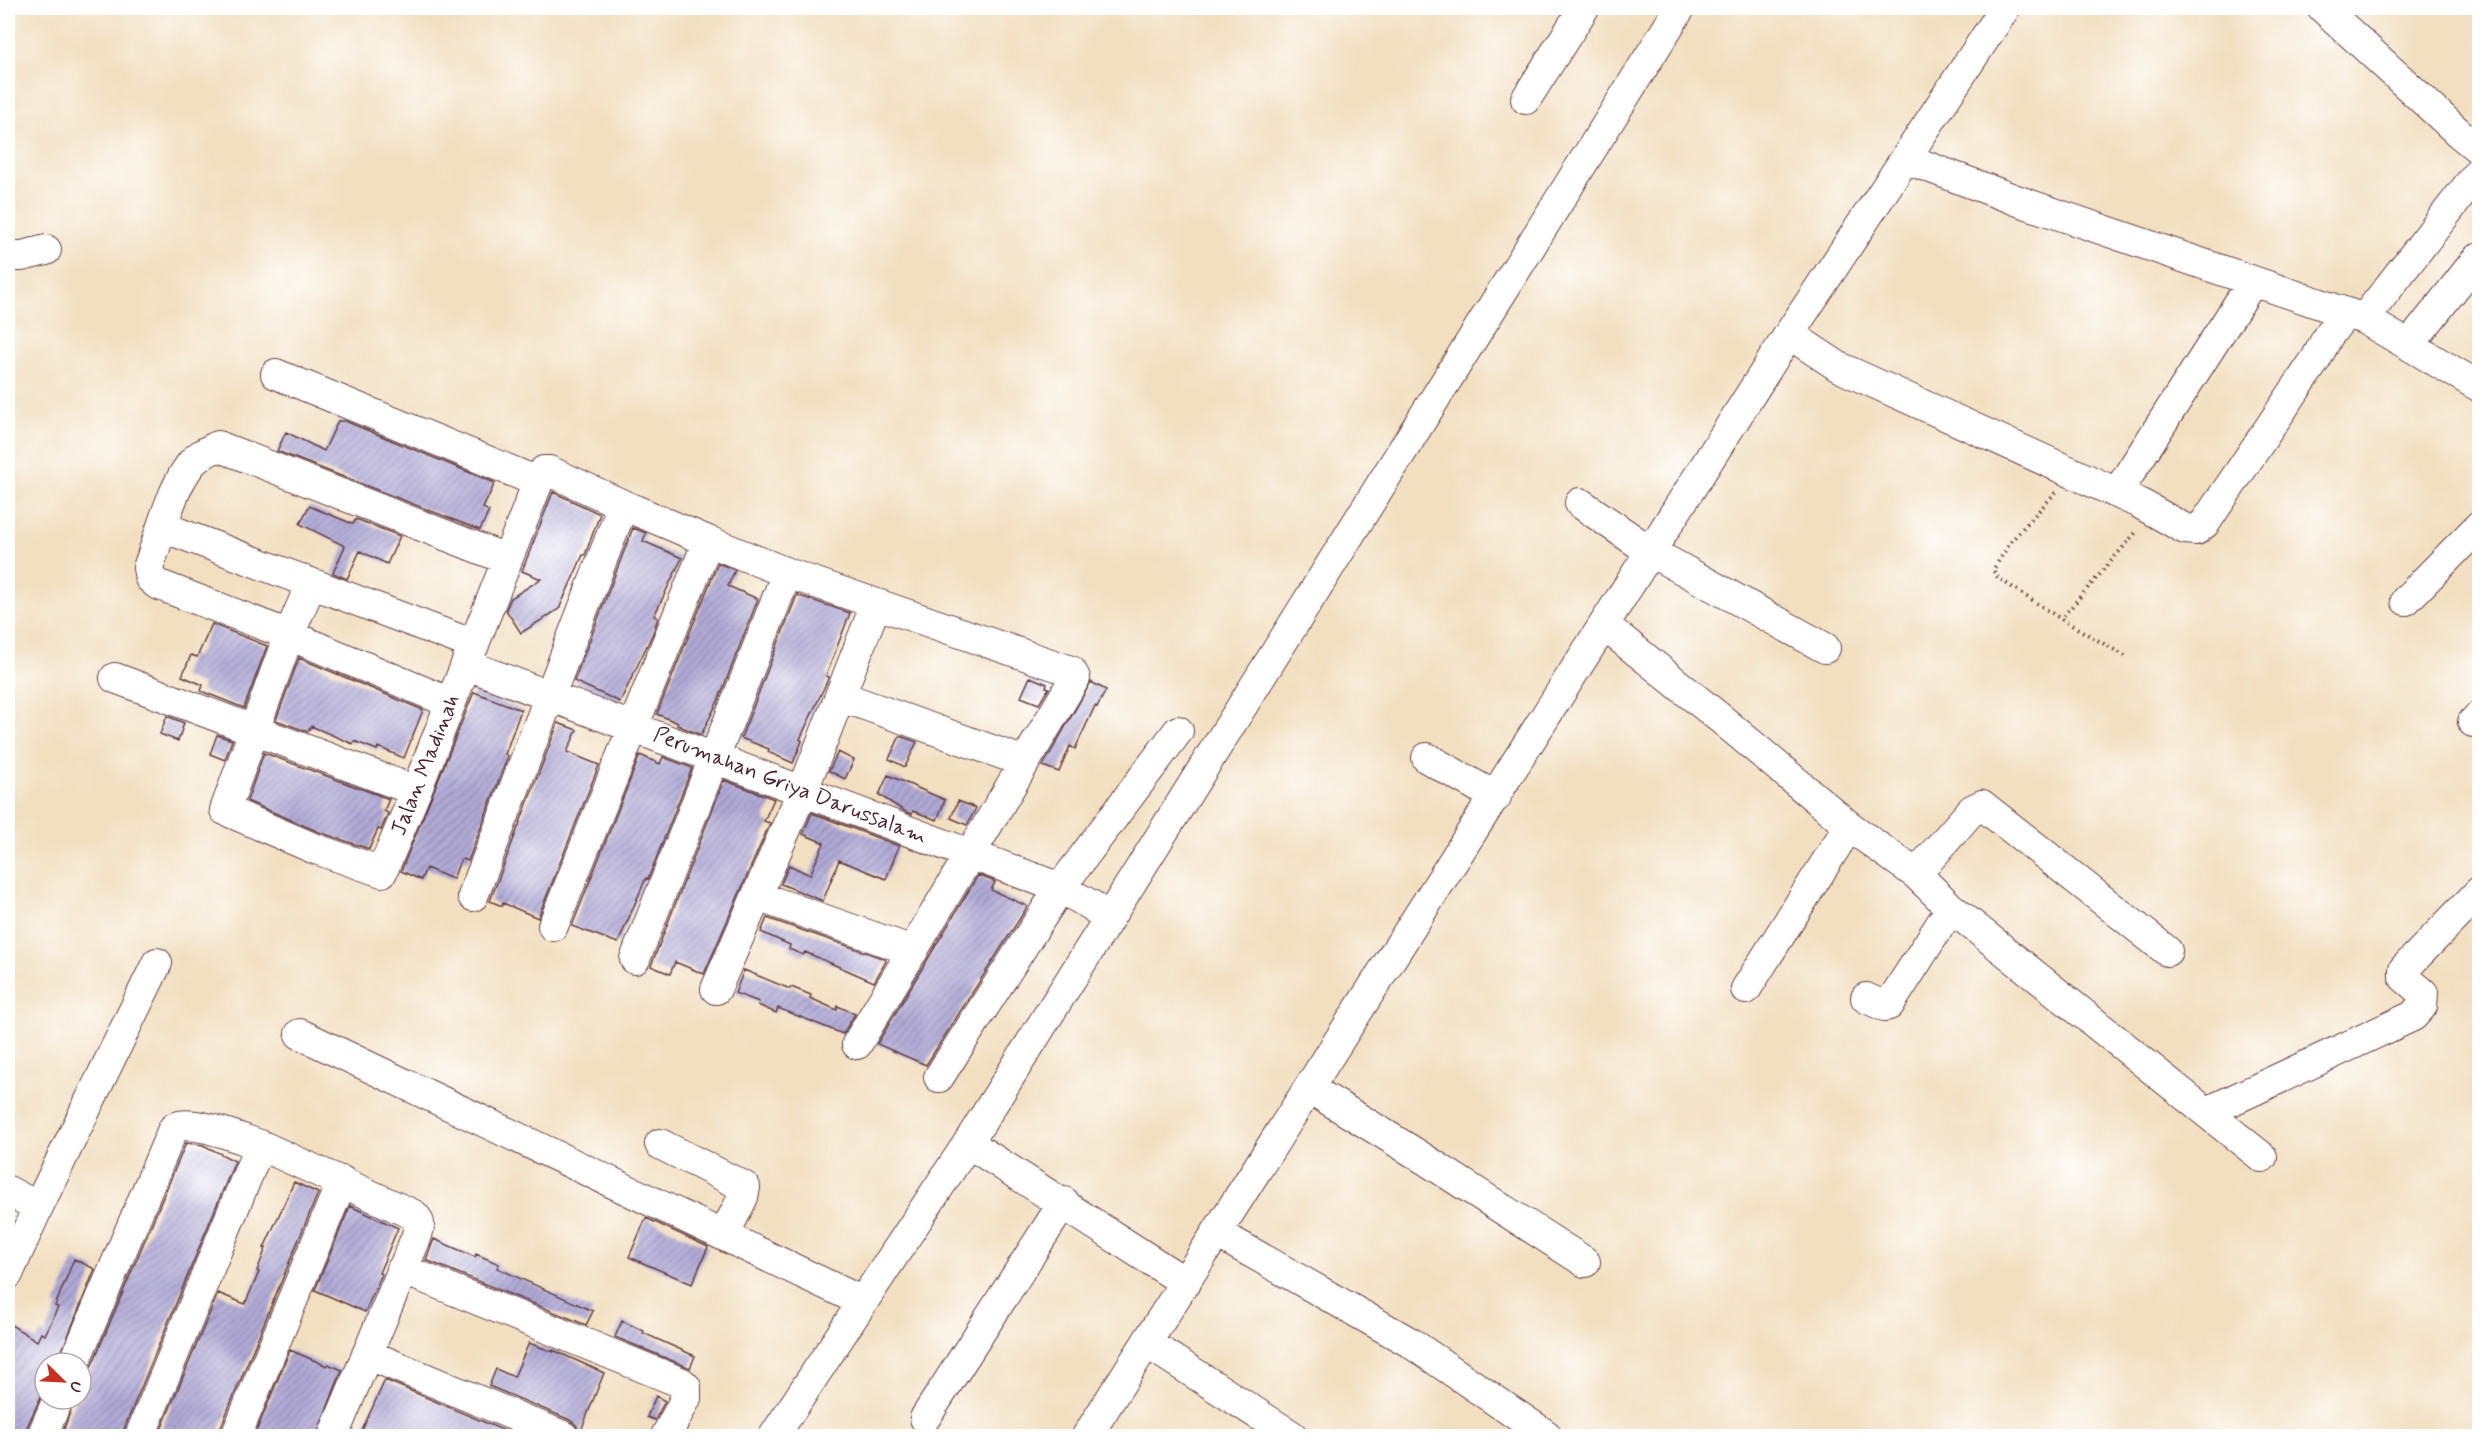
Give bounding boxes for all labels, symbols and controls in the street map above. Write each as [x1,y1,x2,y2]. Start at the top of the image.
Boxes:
street label: Jalan Madinah [385,690,467,840]
street label: Perumahan Griya Darussalam [649,721,931,851]
north arrow [33,1351,93,1411]
text: U [64,1377,87,1396]

